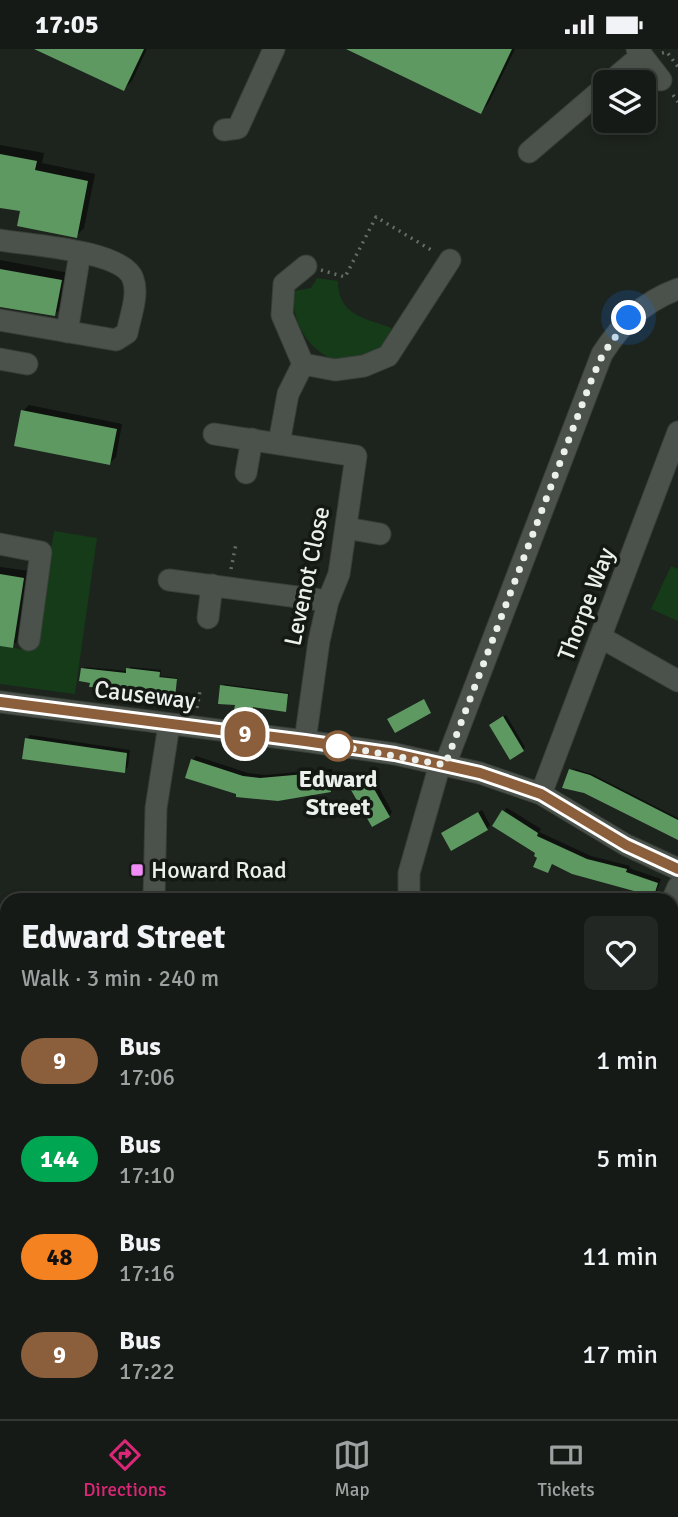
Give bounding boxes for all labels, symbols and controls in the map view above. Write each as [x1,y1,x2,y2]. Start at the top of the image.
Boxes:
text: 17:05 [35,9,99,41]
map controls [593,70,656,133]
button: layers [593,70,656,133]
your location [611,300,646,335]
street label: Levenot Close [278,504,336,648]
street label: Thorpe Way [551,543,621,665]
street label: Causeway [93,674,197,716]
line badge: 9 [222,711,268,757]
text: 9 [239,719,251,749]
marker: Edward Street [323,731,353,761]
place label: Edward Street [299,764,378,822]
place label: Howard Road [151,855,287,885]
marker: Howard Road [129,862,145,878]
button: heart [584,916,658,990]
text: Edward Street [21,917,225,958]
text: Walk · 3 min · 240 m [21,964,219,993]
text: Bus [119,1031,161,1063]
text: 1 min [596,1045,658,1077]
text: 9 [53,1046,66,1076]
text: 17:06 [119,1063,175,1092]
text: Bus [119,1129,161,1161]
text: 5 min [596,1143,658,1175]
text: 144 [40,1144,79,1174]
text: 17:10 [119,1161,175,1190]
text: Bus [119,1227,161,1259]
text: 11 min [582,1241,658,1273]
text: 48 [47,1242,72,1272]
text: 17:16 [119,1259,175,1288]
text: Bus [119,1325,161,1357]
text: 17 min [582,1339,658,1371]
text: 9 [53,1340,66,1370]
text: 17:22 [119,1357,175,1386]
tab: Directions [83,1436,166,1502]
tab: Map [333,1436,371,1502]
tab: Tickets [538,1436,595,1502]

